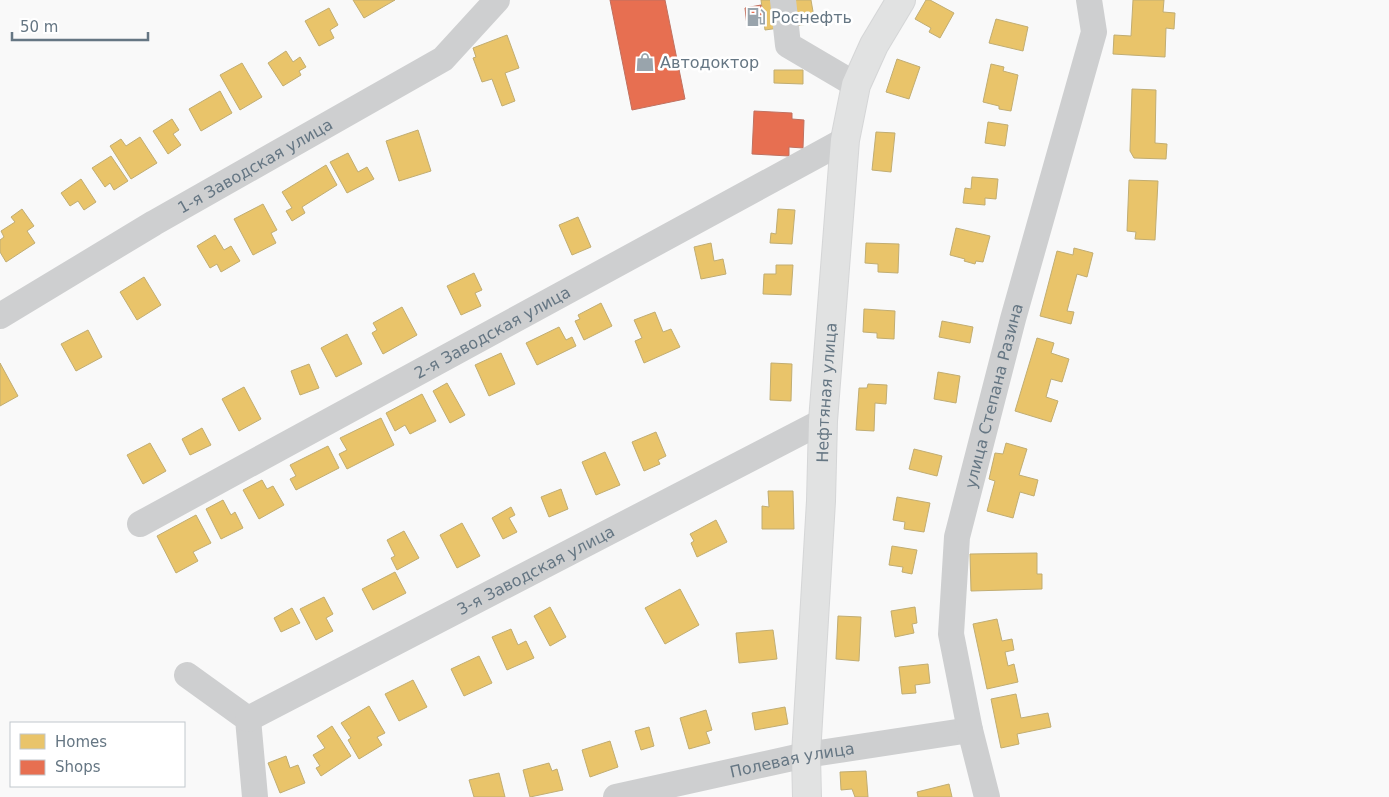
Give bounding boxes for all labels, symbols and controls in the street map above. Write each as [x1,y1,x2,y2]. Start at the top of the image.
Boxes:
fuel station icon: Роснефть [745,6,767,28]
place label: Роснефть [771,8,852,27]
scale bar [12,10,149,42]
text: 50 m [20,18,58,36]
shop icon: Автодоктор [634,51,656,73]
place label: Автодоктор [660,53,759,72]
street label: 1-я Заводская улица [174,114,336,217]
street label: 2-я Заводская улица [411,282,573,382]
street label: улица Степана Разина [960,301,1026,490]
street label: Нефтяная улица [812,322,840,463]
street label: 3-я Заводская улица [454,521,618,619]
legend [10,722,185,787]
text: Homes [55,733,107,751]
street label: Полевая улица [728,738,856,781]
text: Shops [55,758,101,776]

